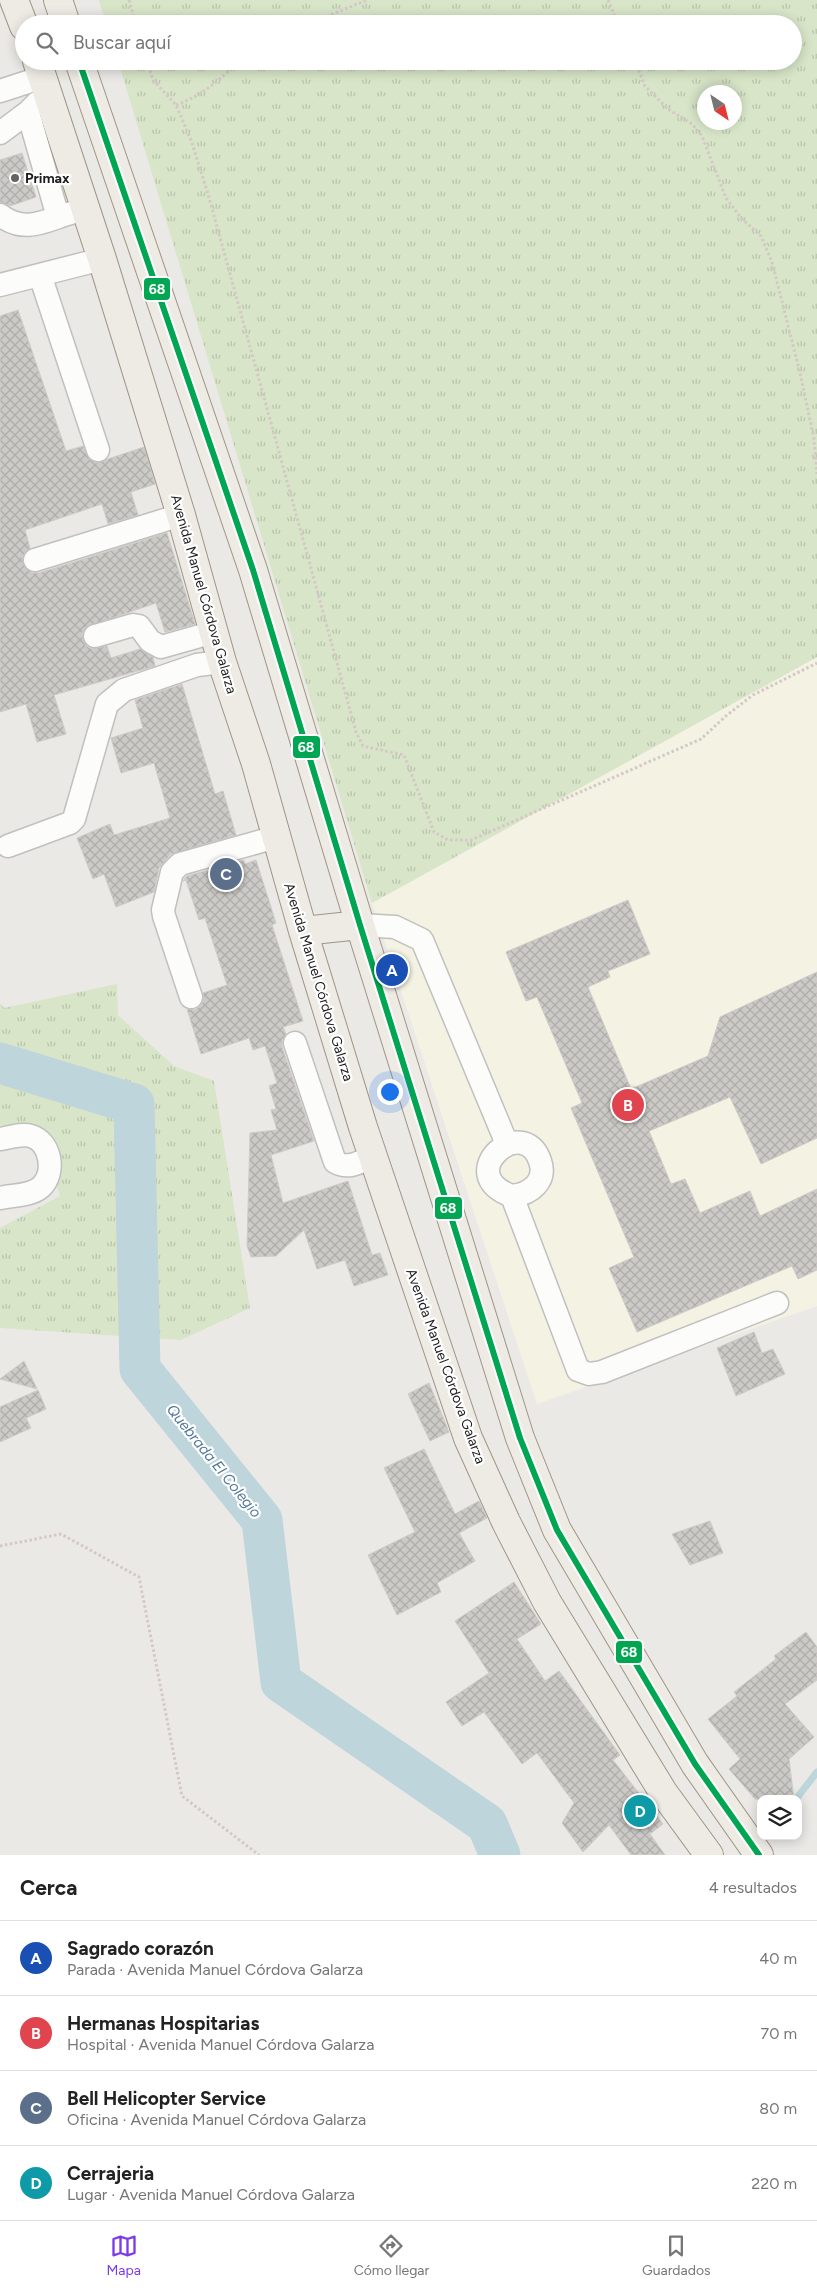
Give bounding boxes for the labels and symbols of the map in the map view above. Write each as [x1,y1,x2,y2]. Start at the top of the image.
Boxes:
north arrow [697,85,742,130]
place label: Primax [25,170,70,187]
marker: Primax [9,172,21,184]
line badge: 68 [143,277,171,301]
text: 68 [149,281,165,298]
street label: Avenida Manuel Córdova Galarza [167,493,240,696]
line badge: 68 [292,735,321,759]
text: 68 [298,739,314,756]
pin: C [210,855,242,893]
street label: Avenida Manuel Córdova Galarza [280,881,357,1083]
pin: A [376,951,408,989]
your location [377,1079,403,1105]
pin: B [612,1086,644,1124]
line badge: 68 [434,1196,463,1220]
text: 68 [440,1200,456,1217]
street label: Avenida Manuel Córdova Galarza [402,1266,489,1466]
water label: Quebrada El Colegio [163,1401,265,1521]
line badge: 68 [615,1640,643,1664]
text: 68 [621,1644,637,1661]
pin: D [624,1792,656,1830]

